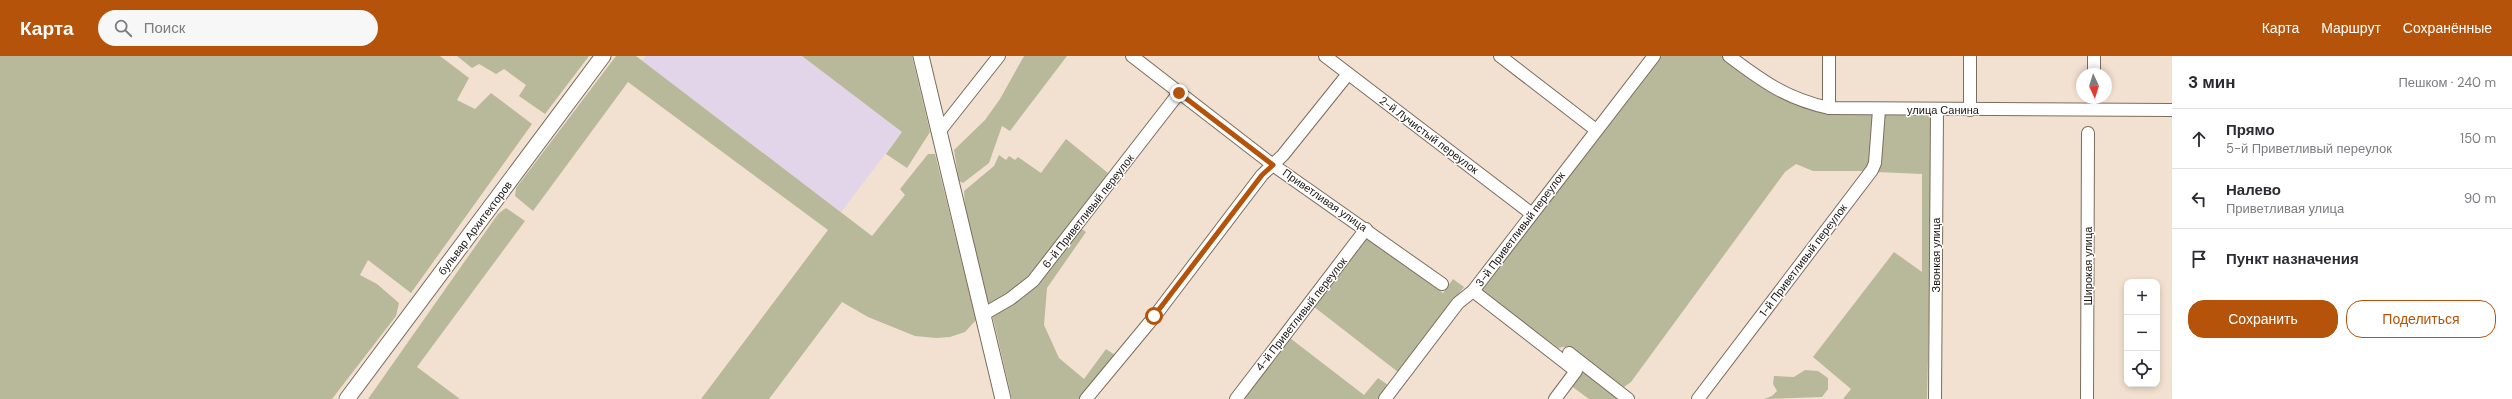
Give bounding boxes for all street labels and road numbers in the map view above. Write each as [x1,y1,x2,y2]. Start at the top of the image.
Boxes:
street label: 2-й Лучистый переулок [1377,93,1481,177]
street label: улица Санина [1907,103,1980,117]
street label: 6-й Приветливый переулок [1039,151,1137,271]
street label: Приветливая улица [1280,166,1371,235]
street label: 3-й Приветливый переулок [1472,169,1568,289]
street label: бульвар Архитекторов [435,178,515,278]
street label: 1-й Приветливый переулок [1756,201,1850,319]
street label: Звонкая улица [1929,217,1943,292]
street label: Широкая улица [2081,226,2095,305]
street label: 4-й Приветливый переулок [1252,254,1350,374]

